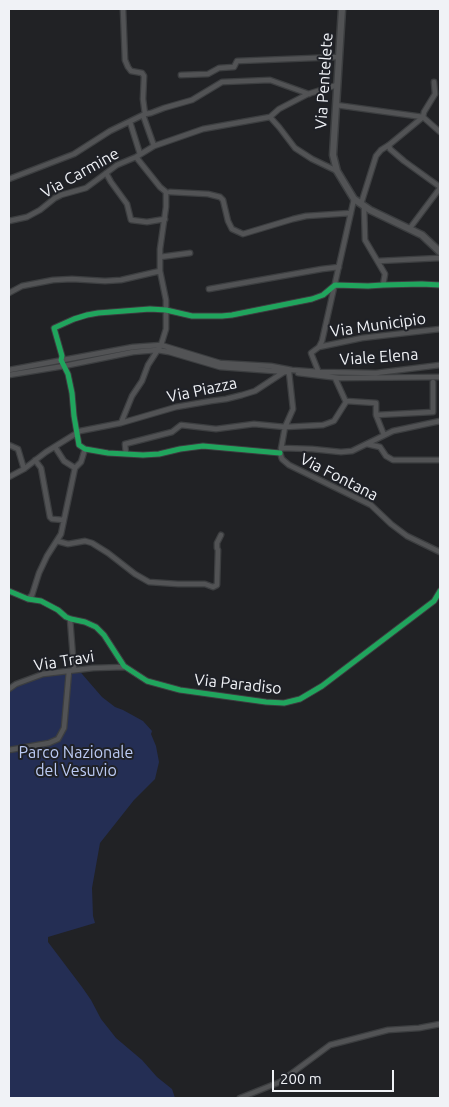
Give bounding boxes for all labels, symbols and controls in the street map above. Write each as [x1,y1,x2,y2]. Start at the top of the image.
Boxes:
street label: Via Pentelete [311,32,337,130]
street label: Via Carmine [38,144,122,202]
street label: Via Municipio [329,309,427,341]
street label: Viale Elena [339,345,419,369]
street label: Via Piazza [165,373,239,407]
street label: Via Fontana [297,449,381,505]
street label: Via Travi [32,647,96,675]
street label: Via Paradiso [193,670,283,698]
park label: Parco Nazionale del Vesuvio [19,743,133,781]
scale bar [274,1060,396,1092]
text: 200 m [280,1070,322,1087]

